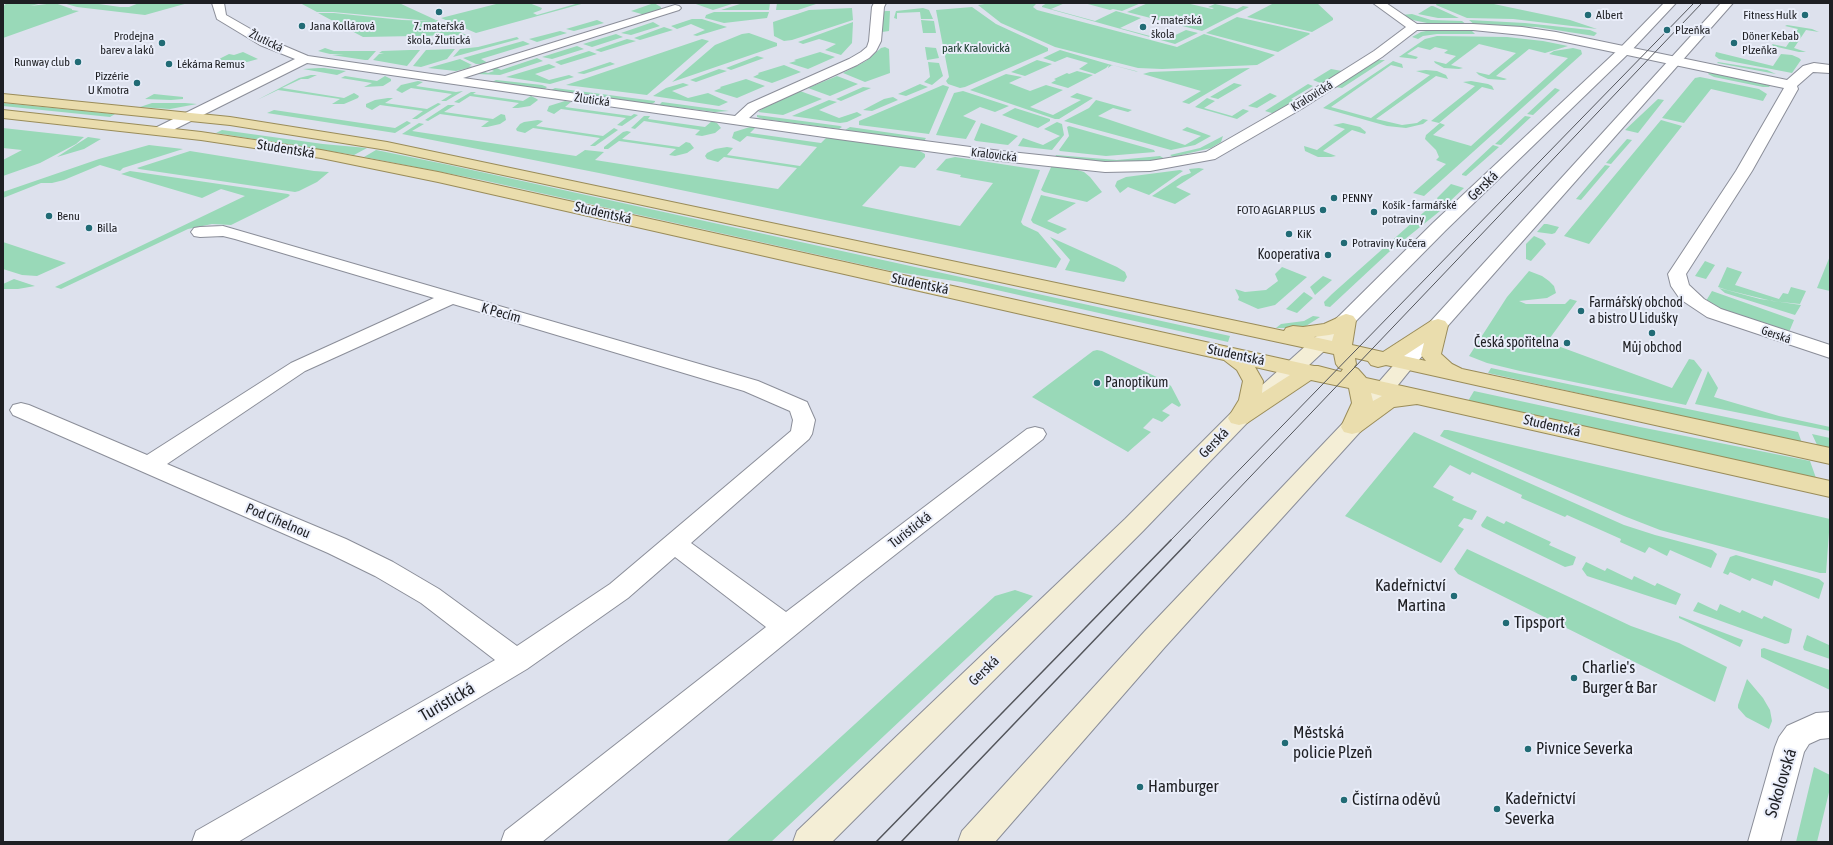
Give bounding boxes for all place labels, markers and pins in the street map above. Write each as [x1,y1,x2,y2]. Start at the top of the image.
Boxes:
marker: 7. mateřská škola, Žlutická [434,7,444,17]
place label: Albert [1596,8,1623,22]
place label: Fitness Hulk [1743,8,1797,22]
marker: Albert [1583,10,1593,20]
marker: Fitness Hulk [1800,10,1810,20]
place label: 7. mateřská škola [1151,13,1202,41]
place label: Jana Kollárová [310,19,375,33]
place label: 7. mateřská škola, Žlutická [407,19,471,47]
marker: Jana Kollárová [297,21,307,31]
marker: 7. mateřská škola [1138,22,1148,32]
place label: Plzeňka [1675,23,1710,37]
marker: Plzeňka [1662,25,1672,35]
place label: Prodejna barev a laků [100,29,154,57]
place label: Döner Kebab Plzeňka [1742,29,1799,57]
marker: Prodejna barev a laků [157,38,167,48]
marker: Döner Kebab Plzeňka [1729,38,1739,48]
place label: Runway club [14,55,70,69]
marker: Runway club [73,57,83,67]
place label: Lékárna Remus [177,57,245,71]
marker: Lékárna Remus [164,59,174,69]
place label: Pizzérie U Kmotra [88,69,129,97]
marker: Pizzérie U Kmotra [132,78,142,88]
place label: PENNY [1342,191,1372,205]
marker: PENNY [1329,193,1339,203]
place label: Košík - farmářské potraviny [1382,198,1457,226]
place label: FOTO AGLAR PLUS [1237,203,1315,217]
marker: FOTO AGLAR PLUS [1318,205,1328,215]
marker: Košík - farmářské potraviny [1369,207,1379,217]
place label: Benu [57,209,80,223]
marker: Benu [44,211,54,221]
place label: Billa [97,221,117,235]
marker: Billa [84,223,94,233]
place label: KiK [1297,227,1312,241]
marker: KiK [1284,229,1294,239]
place label: Potraviny Kučera [1352,236,1426,250]
marker: Potraviny Kučera [1339,238,1349,248]
place label: Kooperativa [1258,247,1320,263]
marker: Kooperativa [1323,250,1333,260]
place label: Farmářský obchod a bistro U Lidušky [1589,295,1683,328]
marker: Farmářský obchod a bistro U Lidušky [1576,306,1586,316]
marker: Můj obchod [1647,328,1657,338]
place label: Česká spořitelna [1474,335,1559,351]
marker: Česká spořitelna [1562,338,1572,348]
place label: Můj obchod [1622,340,1682,356]
place label: Panoptikum [1105,375,1168,391]
marker: Panoptikum [1092,378,1102,388]
place label: Kadeřnictví Martina [1375,576,1446,616]
marker: Kadeřnictví Martina [1449,591,1459,601]
place label: Tipsport [1514,613,1565,633]
marker: Tipsport [1501,618,1511,628]
place label: Charlie's Burger & Bar [1582,658,1657,698]
marker: Charlie's Burger & Bar [1569,673,1579,683]
place label: Městská policie Plzeň [1293,723,1372,763]
marker: Městská policie Plzeň [1280,738,1290,748]
place label: Pivnice Severka [1536,739,1633,759]
marker: Pivnice Severka [1523,744,1533,754]
place label: Hamburger [1148,777,1218,797]
marker: Hamburger [1135,782,1145,792]
place label: Kadeřnictví Severka [1505,789,1576,829]
place label: Čistírna oděvů [1352,790,1441,810]
marker: Čistírna oděvů [1339,795,1349,805]
marker: Kadeřnictví Severka [1492,804,1502,814]

